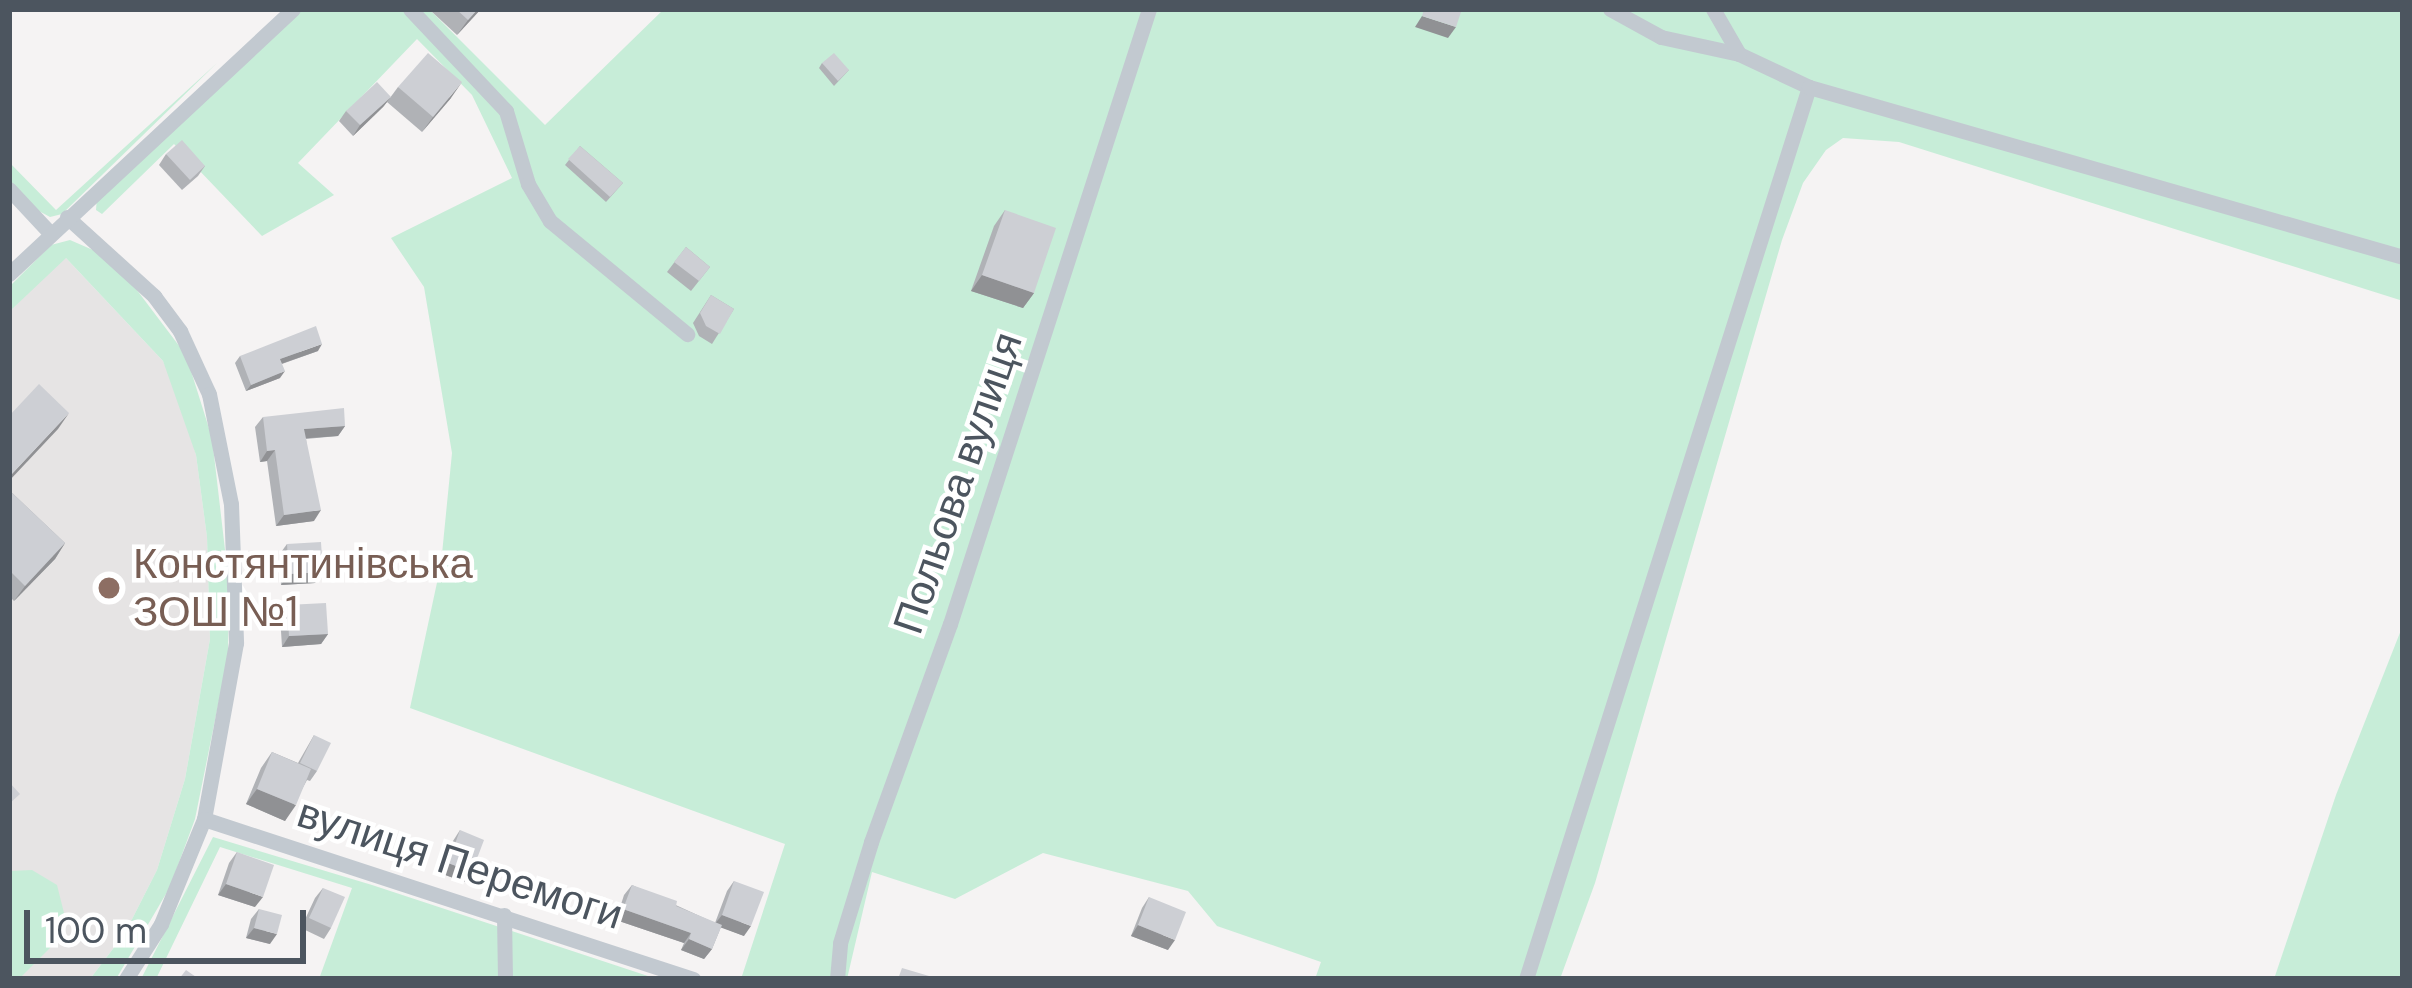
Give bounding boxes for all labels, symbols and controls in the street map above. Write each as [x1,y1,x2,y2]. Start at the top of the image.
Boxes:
street label: Польова вулиця [883,326,1033,640]
place label: Констянтинівська ЗОШ №1 [133,539,473,638]
marker: Констянтинівська ЗОШ №1 [96,575,122,601]
street label: вулиця Перемоги [291,788,629,940]
scale bar [30,886,312,960]
text: 100 m [45,907,147,954]

